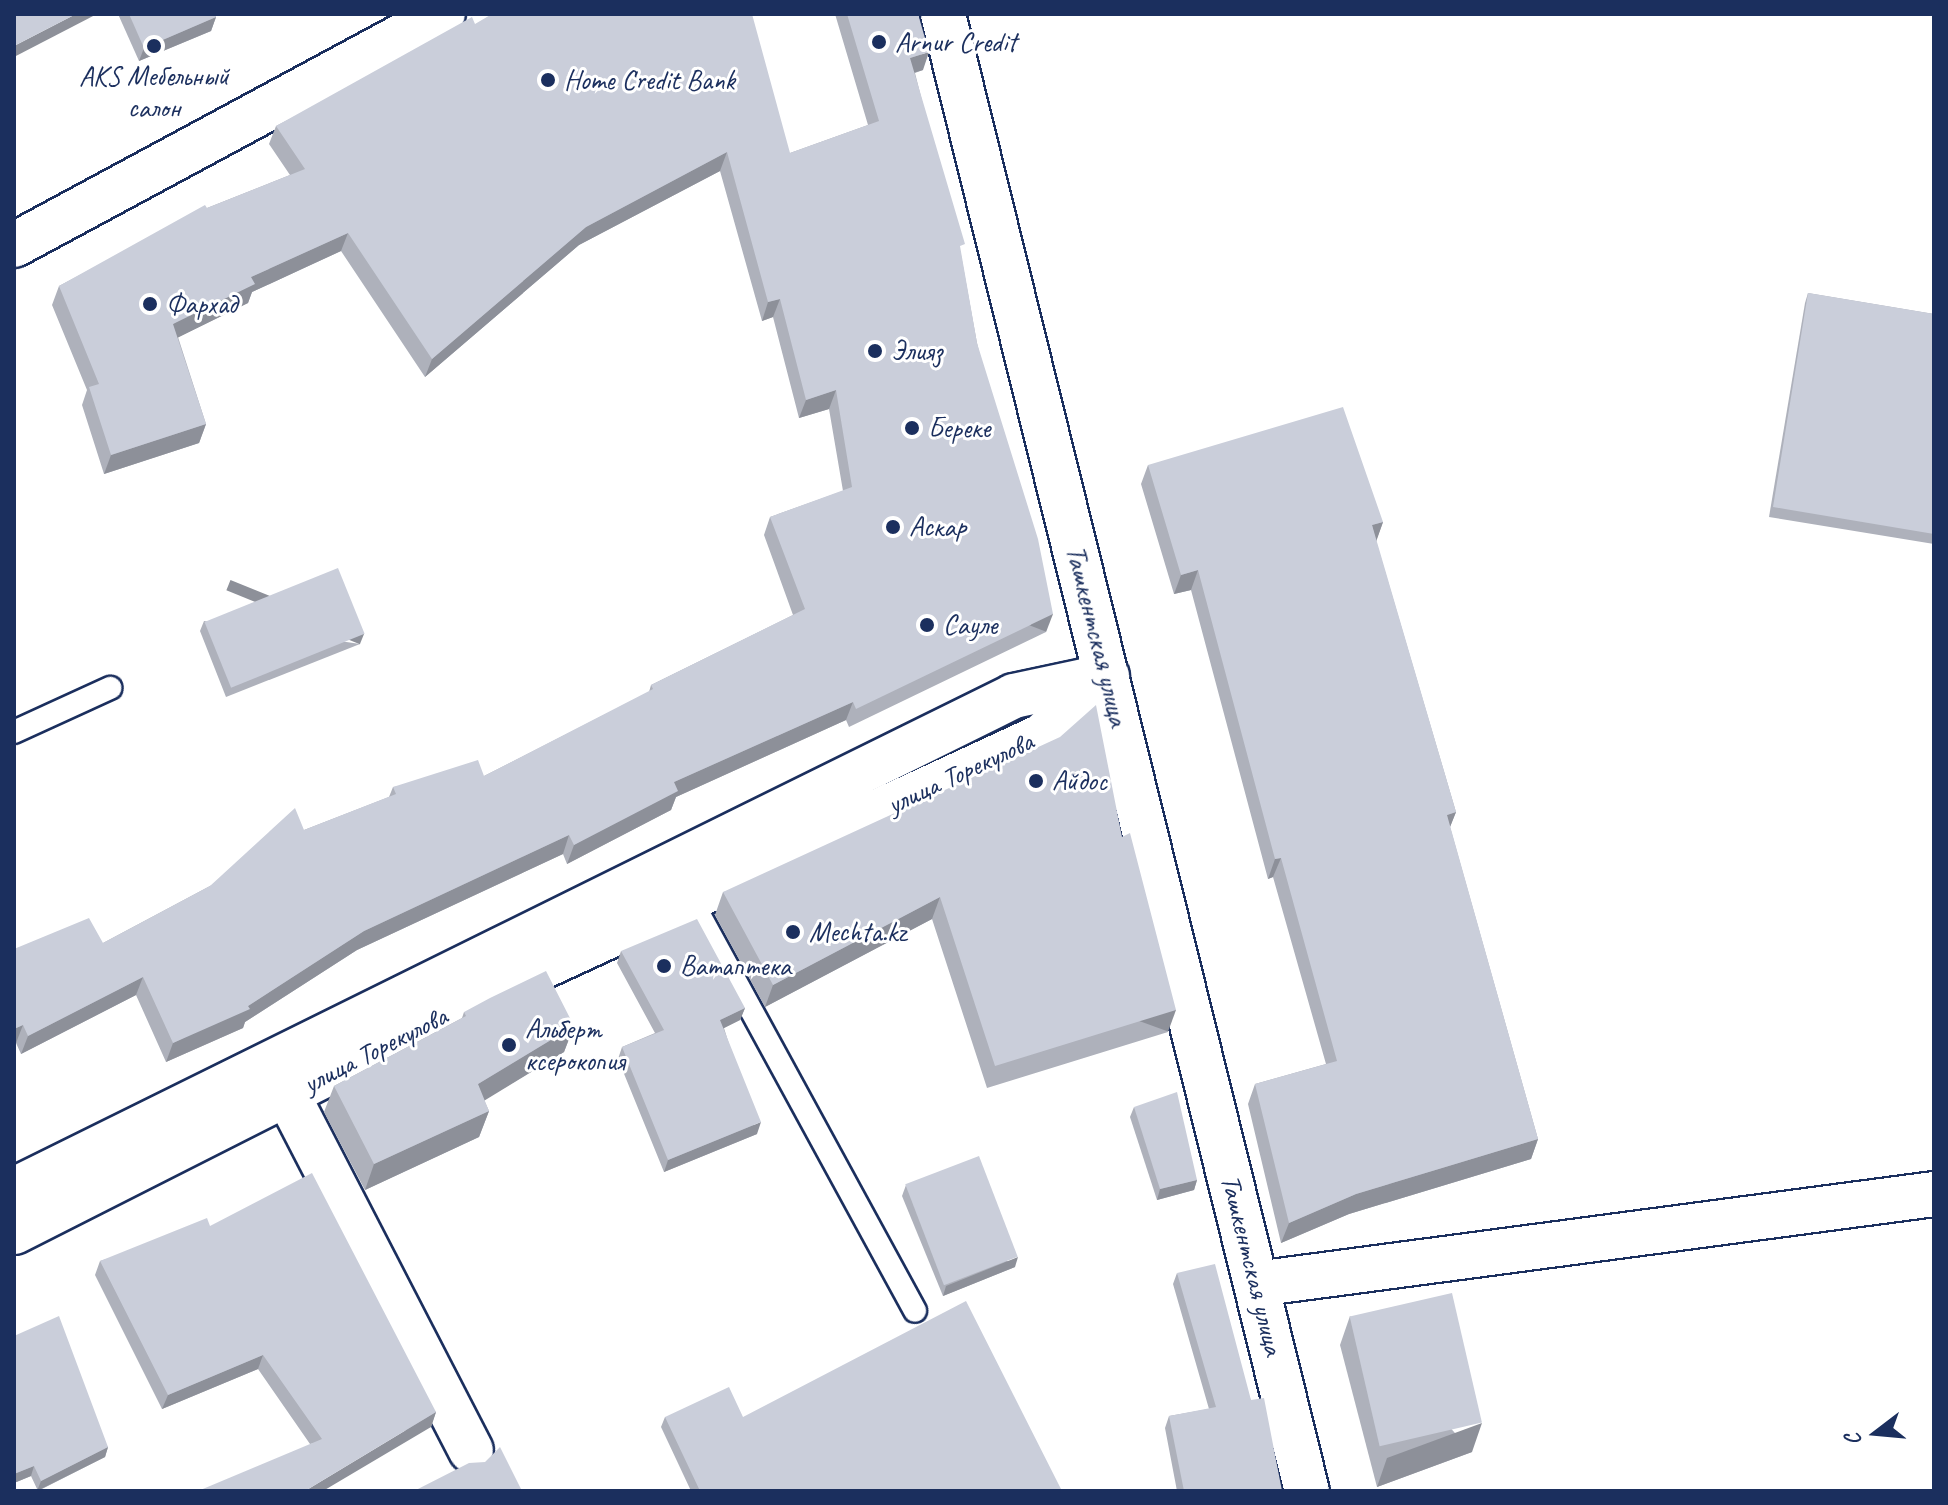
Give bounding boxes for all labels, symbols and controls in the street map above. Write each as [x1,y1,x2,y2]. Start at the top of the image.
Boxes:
place label: Arnur Credit [895,25,1017,59]
marker: Arnur Credit [870,33,888,51]
marker: AKS Мебельный салон [145,37,163,55]
place label: AKS Мебельный салон [79,59,229,125]
place label: Home Credit Bank [564,63,735,97]
marker: Home Credit Bank [539,71,557,89]
place label: Фархад [166,287,237,321]
marker: Фархад [141,295,159,313]
place label: Элияз [891,334,942,368]
marker: Элияз [866,342,884,360]
place label: Береке [928,411,990,445]
marker: Береке [903,419,921,437]
place label: Аскар [909,510,966,544]
marker: Аскар [884,518,902,536]
street label: Ташкентская улица [1058,541,1136,731]
place label: Сауле [943,608,997,642]
marker: Сауле [918,616,936,634]
street label: улица Торекулова [881,724,1039,822]
place label: Айдос [1052,764,1107,798]
marker: Айдос [1027,772,1045,790]
place label: Mechta.kz [809,915,906,949]
marker: Mechta.kz [784,923,802,941]
place label: Ватаптека [680,949,791,983]
marker: Ватаптека [655,957,673,975]
street label: улица Торекулова [297,999,453,1101]
place label: Альберт ксерокопия [525,1012,625,1078]
marker: Альберт ксерокопия [500,1036,518,1054]
street label: Ташкентская улица [1213,1170,1291,1360]
north arrow [1836,1393,1916,1473]
text: С [1838,1431,1868,1449]

